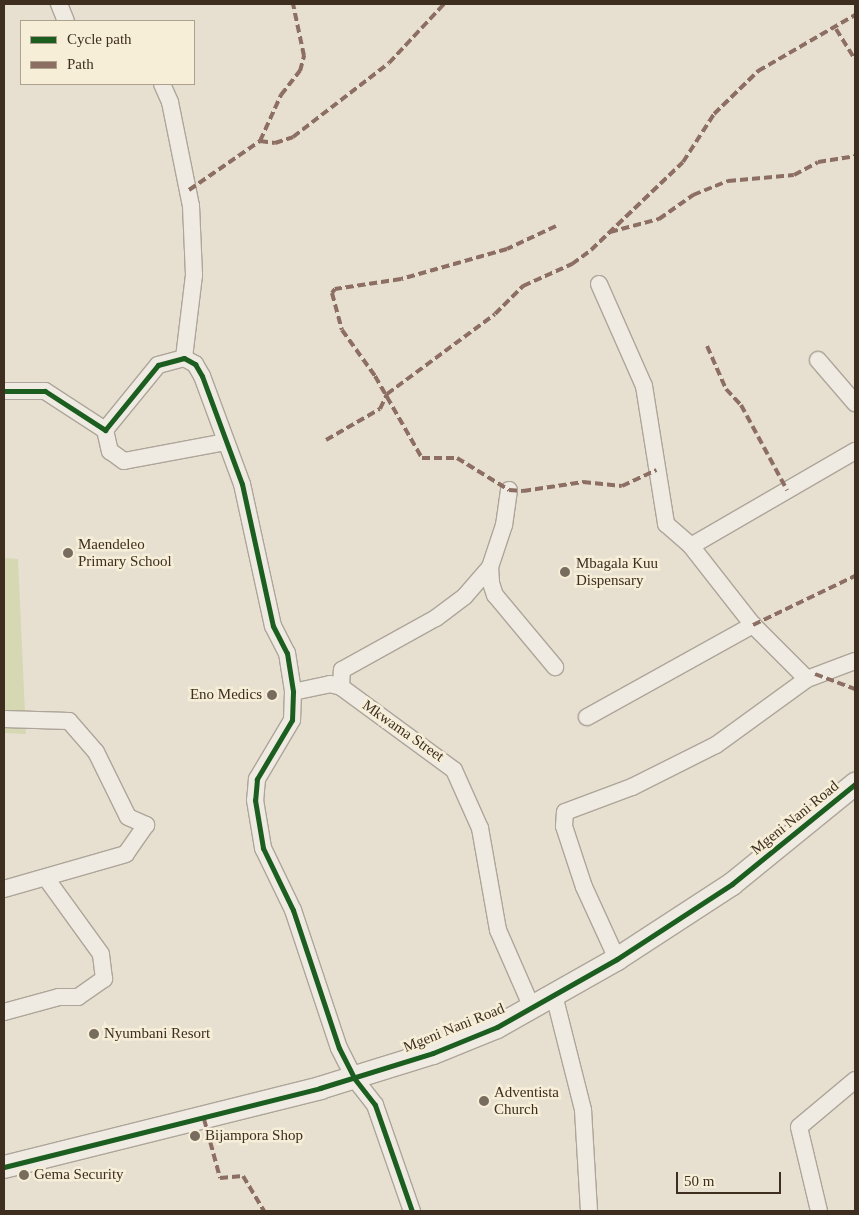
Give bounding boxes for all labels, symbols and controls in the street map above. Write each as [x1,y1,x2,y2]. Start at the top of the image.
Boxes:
legend [20,20,195,85]
text: Cycle path [67,31,132,47]
text: Path [67,56,94,72]
place label: Maendeleo Primary School [78,535,172,570]
marker: Maendeleo Primary School [62,547,74,559]
place label: Mbagala Kuu Dispensary [576,554,658,589]
marker: Mbagala Kuu Dispensary [558,565,572,579]
place label: Eno Medics [190,686,262,704]
marker: Eno Medics [266,689,278,701]
street label: Mkwama Street [359,696,447,766]
street label: Mgeni Nani Road [748,777,842,859]
street label: Mgeni Nani Road [401,1000,507,1056]
place label: Nyumbani Resort [104,1025,210,1043]
marker: Nyumbani Resort [88,1028,100,1040]
place label: Adventista Church [494,1083,559,1118]
marker: Adventista Church [478,1095,490,1107]
place label: Bijampora Shop [205,1127,303,1145]
marker: Bijampora Shop [189,1130,201,1142]
scale bar [679,1162,784,1194]
place label: Gema Security [34,1166,124,1184]
marker: Gema Security [18,1169,30,1181]
text: 50 m [684,1173,714,1189]

